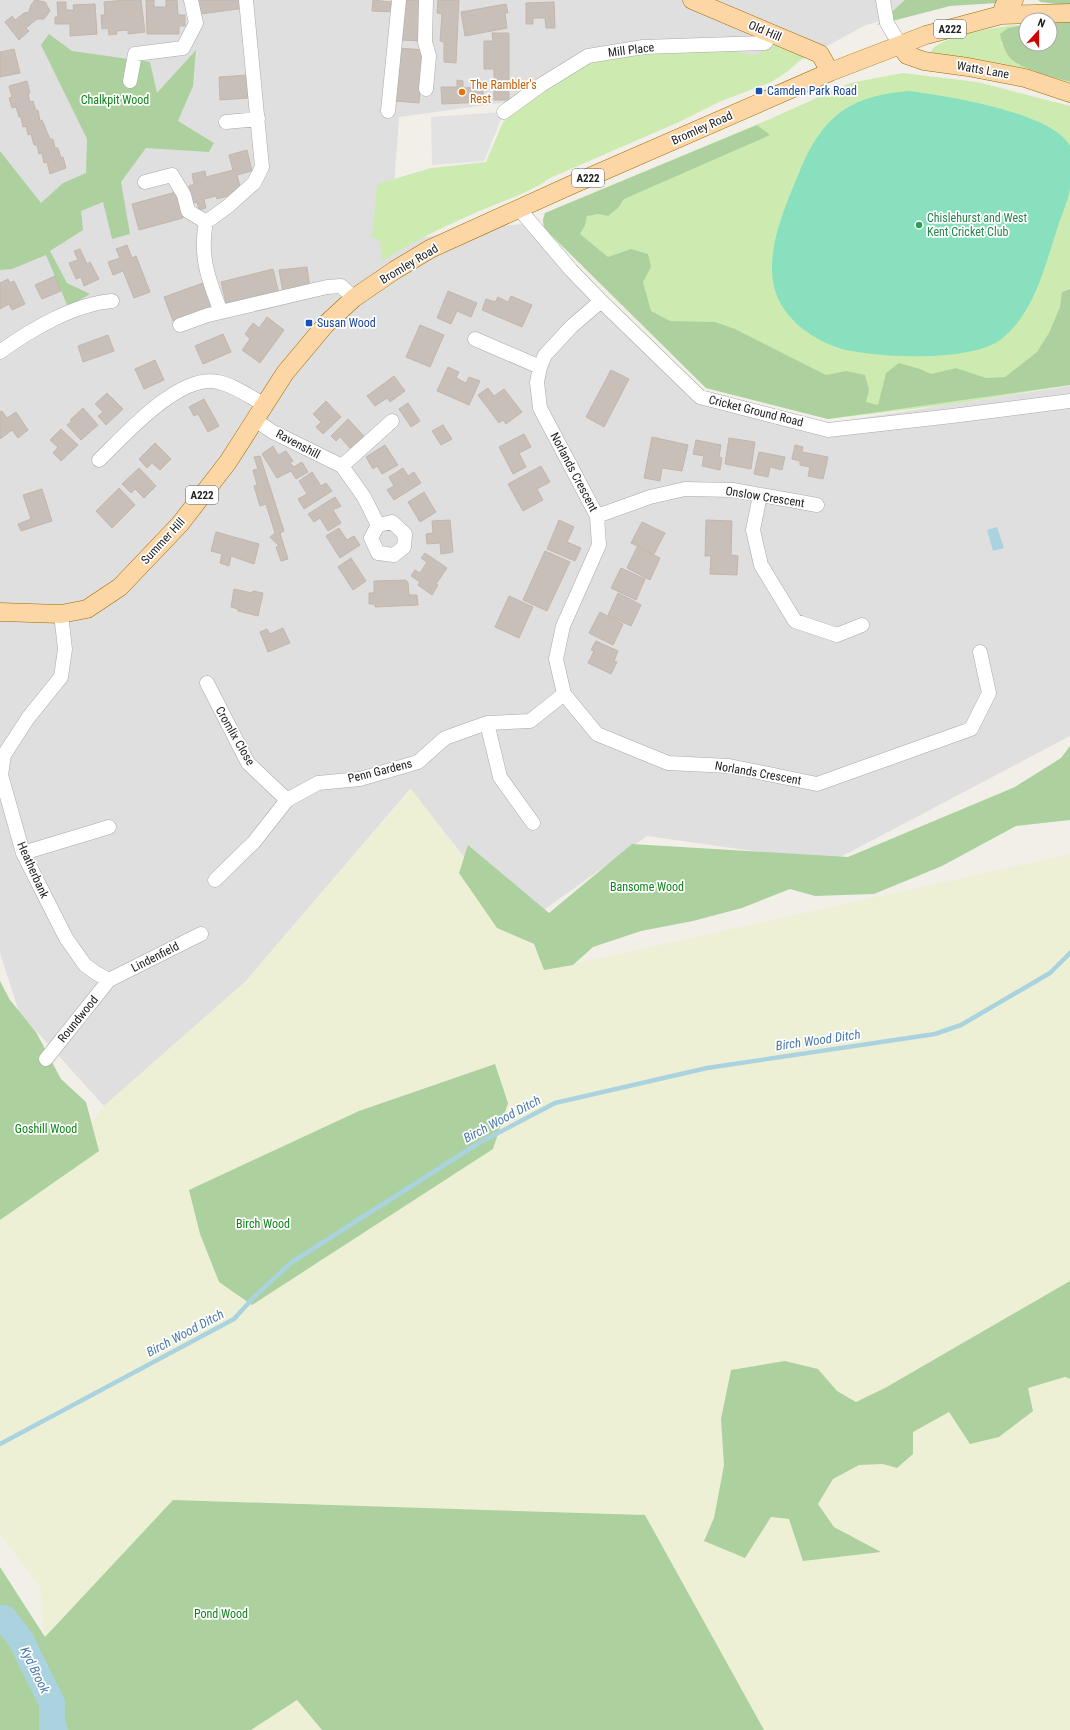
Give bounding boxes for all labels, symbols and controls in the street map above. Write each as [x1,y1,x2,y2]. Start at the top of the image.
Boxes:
north arrow [1018,12,1058,52]
text: N [1036,16,1047,30]
street label: Old Hill [746,18,784,44]
road number: A222 [934,20,966,38]
street label: Mill Place [607,40,655,60]
street label: Watts Lane [956,59,1011,82]
place label: The Rambler's Rest [470,78,537,106]
place label: Camden Park Road [767,84,857,98]
marker: Camden Park Road [754,86,764,96]
marker: The Rambler's Rest [457,87,467,97]
park label: Chalkpit Wood [81,93,149,107]
street label: Bromley Road [669,108,735,148]
road number: A222 [572,169,604,187]
place label: Chislehurst and West Kent Cricket Club [927,211,1028,239]
marker: Chislehurst and West Kent Cricket Club [914,220,924,230]
street label: Bromley Road [377,241,441,287]
place label: Susan Wood [317,316,376,330]
marker: Susan Wood [304,318,314,328]
street label: Cricket Ground Road [707,392,805,430]
street label: Ravenshill [273,427,323,461]
street label: Norlands Crescent [547,430,601,514]
street label: Onslow Crescent [724,484,806,510]
road number: A222 [186,486,218,504]
street label: Summer Hill [138,515,188,567]
street label: Cromlix Close [213,704,258,768]
street label: Penn Gardens [346,756,414,786]
street label: Norlands Crescent [714,759,803,788]
street label: Heatherbank [14,840,52,901]
park label: Bansome Wood [610,880,684,894]
street label: Lindenfield [129,939,181,975]
street label: Roundwood [55,993,101,1045]
water label: Birch Wood Ditch [775,1027,861,1053]
water label: Birch Wood Ditch [461,1092,543,1146]
park label: Goshill Wood [15,1122,77,1136]
park label: Birch Wood [236,1217,290,1231]
water label: Birch Wood Ditch [144,1306,226,1360]
park label: Pond Wood [194,1607,248,1621]
water label: Kyd Brook [17,1644,53,1696]

